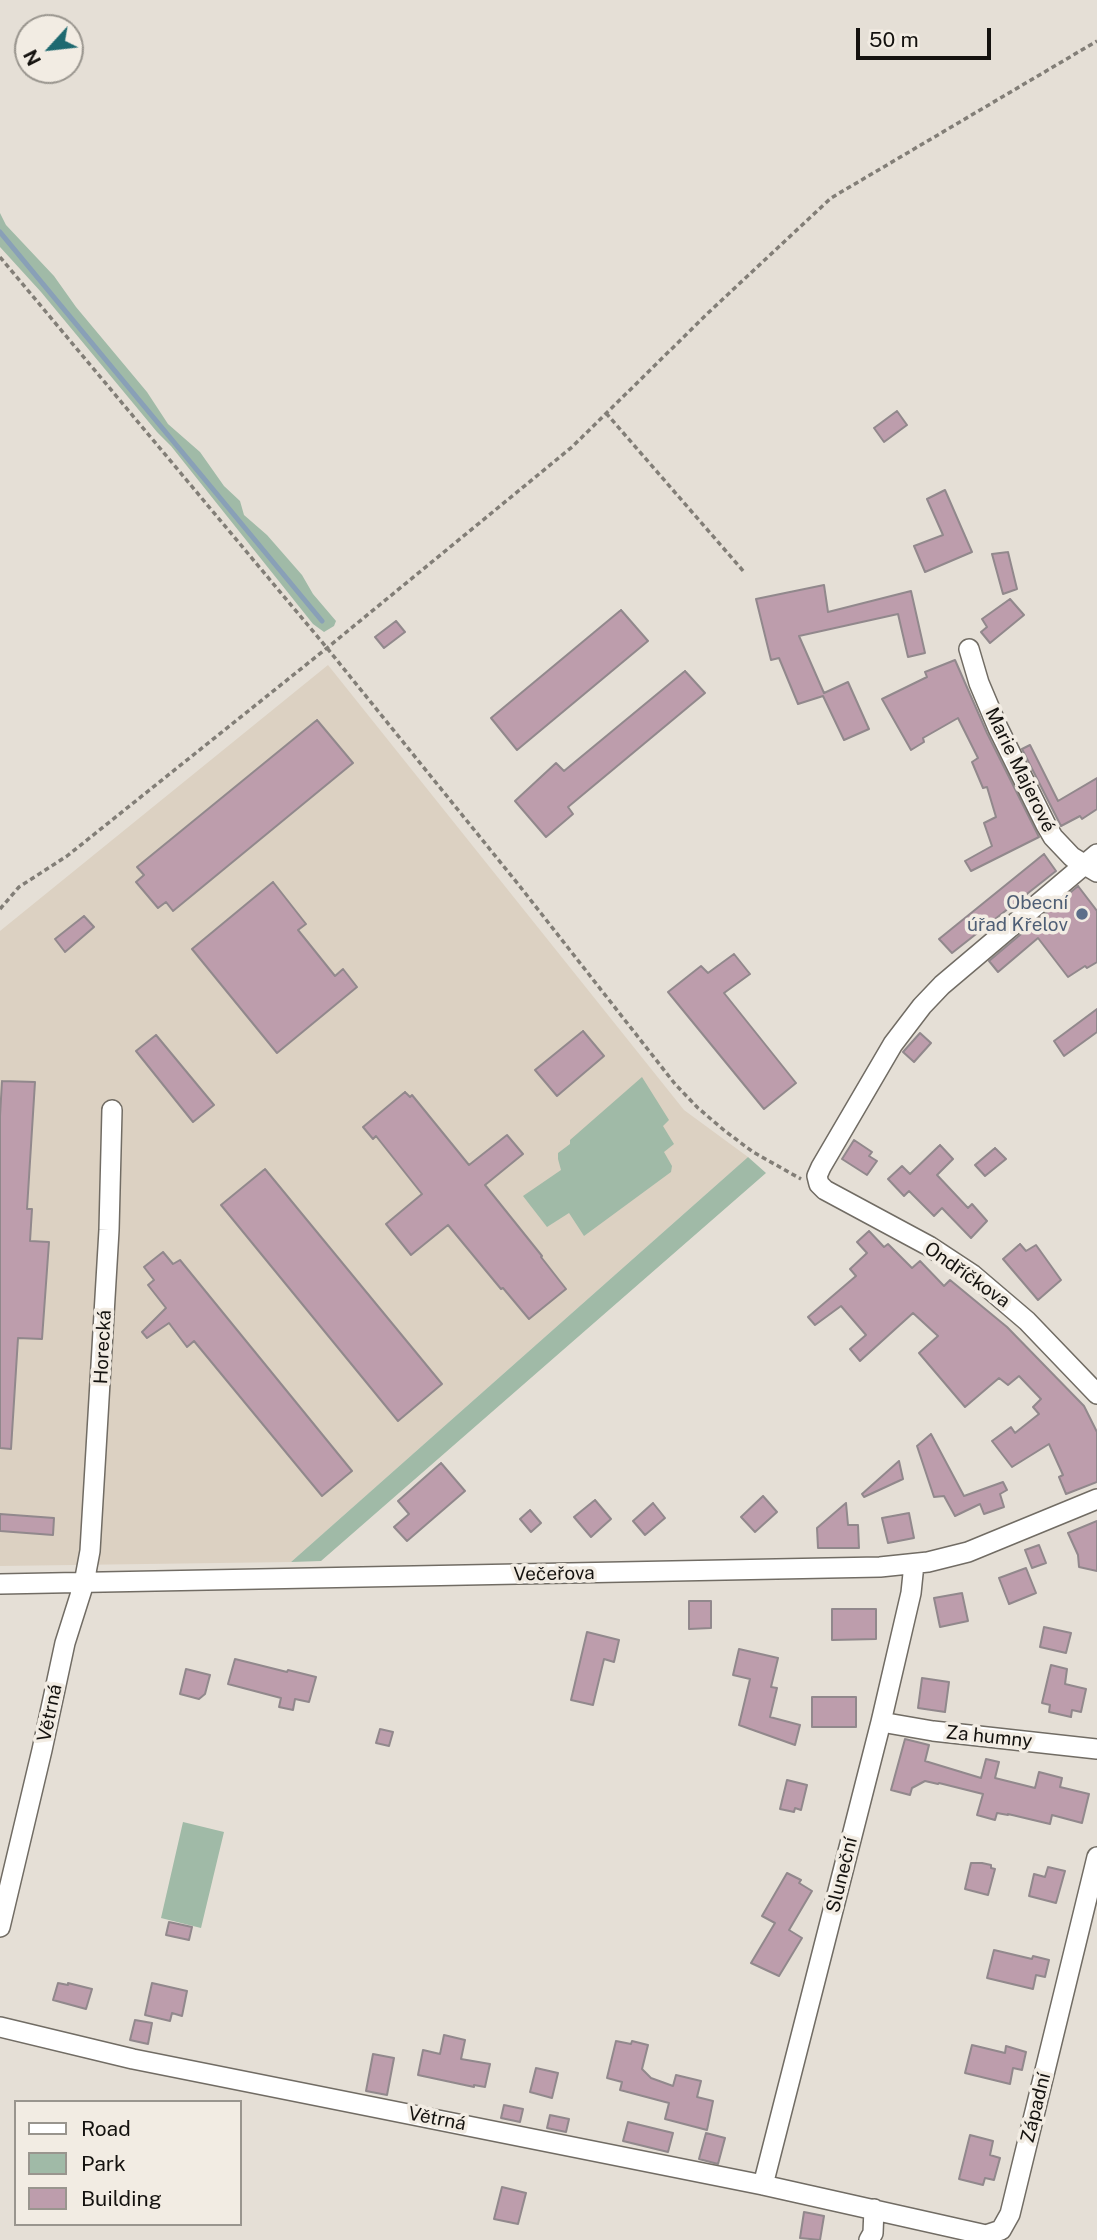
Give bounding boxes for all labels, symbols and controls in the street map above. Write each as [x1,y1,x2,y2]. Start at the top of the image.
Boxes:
north arrow [14,14,84,84]
scale bar [859,14,994,58]
text: 50 m [869,27,919,52]
text: N [19,46,45,69]
street label: Marie Majerové [980,704,1060,836]
place label: Obecní úřad Křelov [967,892,1068,936]
marker: Obecní úřad Křelov [1074,906,1090,922]
street label: Ondříčkova [920,1237,1014,1313]
street label: Horecká [90,1309,116,1385]
street label: Večeřova [513,1562,595,1586]
street label: Větrná [33,1682,67,1744]
street label: Za humny [945,1721,1033,1753]
street label: Sluneční [822,1835,862,1915]
street label: Západní [1016,2071,1056,2145]
legend [14,2100,242,2226]
street label: Větrná [406,2102,468,2136]
text: Road [81,2116,131,2141]
text: Park [81,2151,126,2176]
text: Building [81,2186,162,2211]

